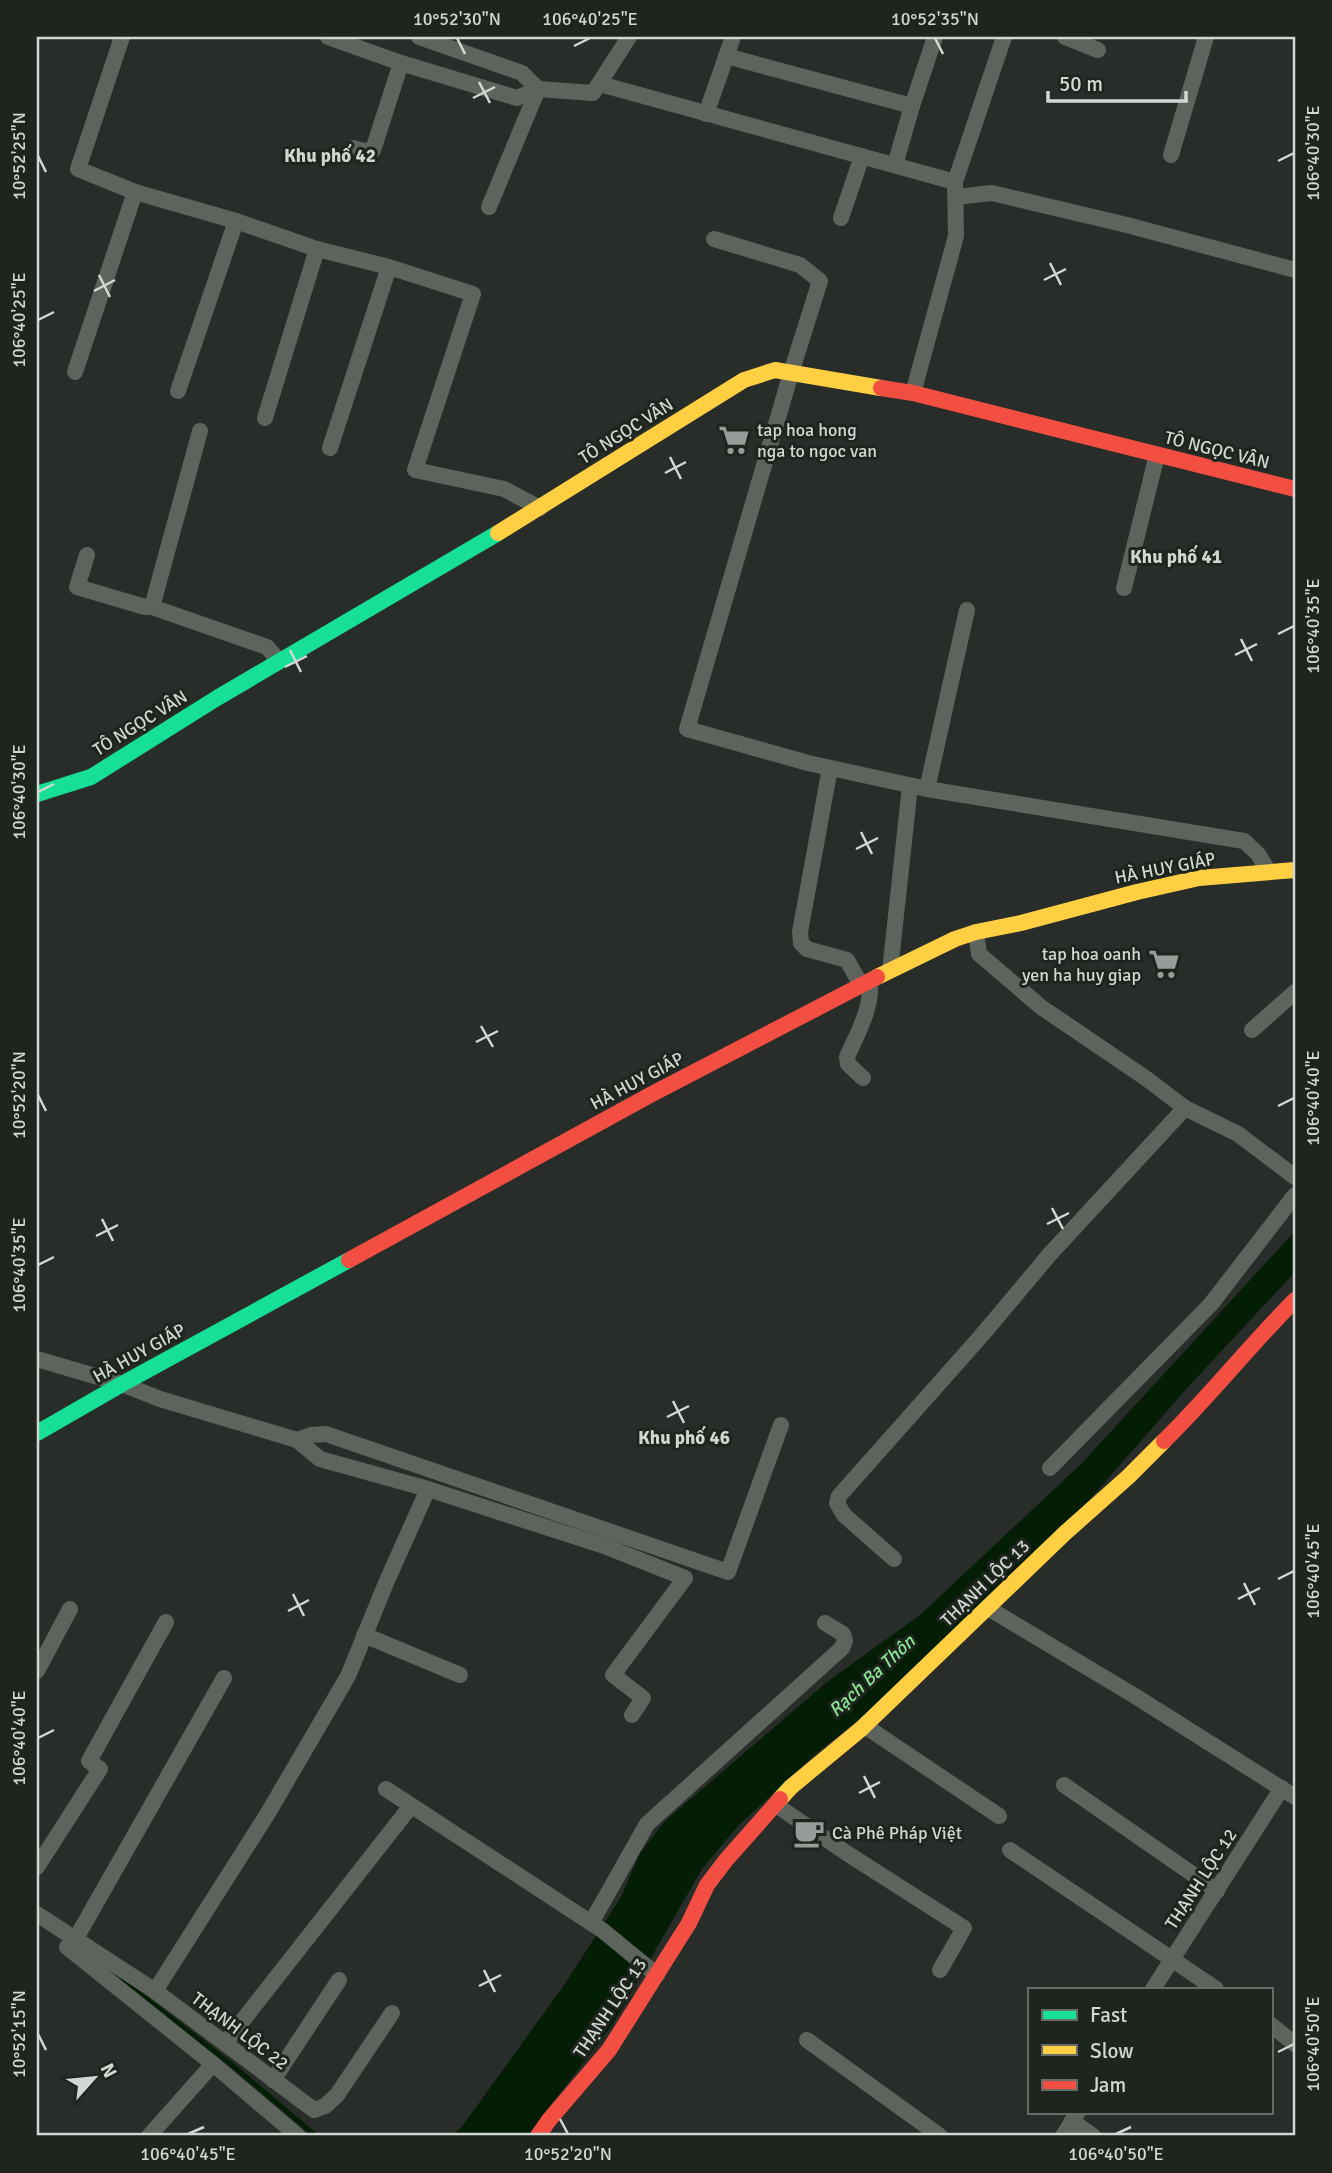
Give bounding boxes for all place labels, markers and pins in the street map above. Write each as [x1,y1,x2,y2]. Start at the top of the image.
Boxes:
place label: tap hoa hong nga to ngoc van [757,419,877,462]
supermarket icon: tap hoa hong nga to ngoc van [717,423,751,457]
place label: tap hoa oanh yen ha huy giap [1022,943,1141,986]
supermarket icon: tap hoa oanh yen ha huy giap [1147,947,1181,981]
cafe icon: Cà Phê Pháp Việt [792,1816,826,1850]
place label: Cà Phê Pháp Việt [832,1822,962,1844]

